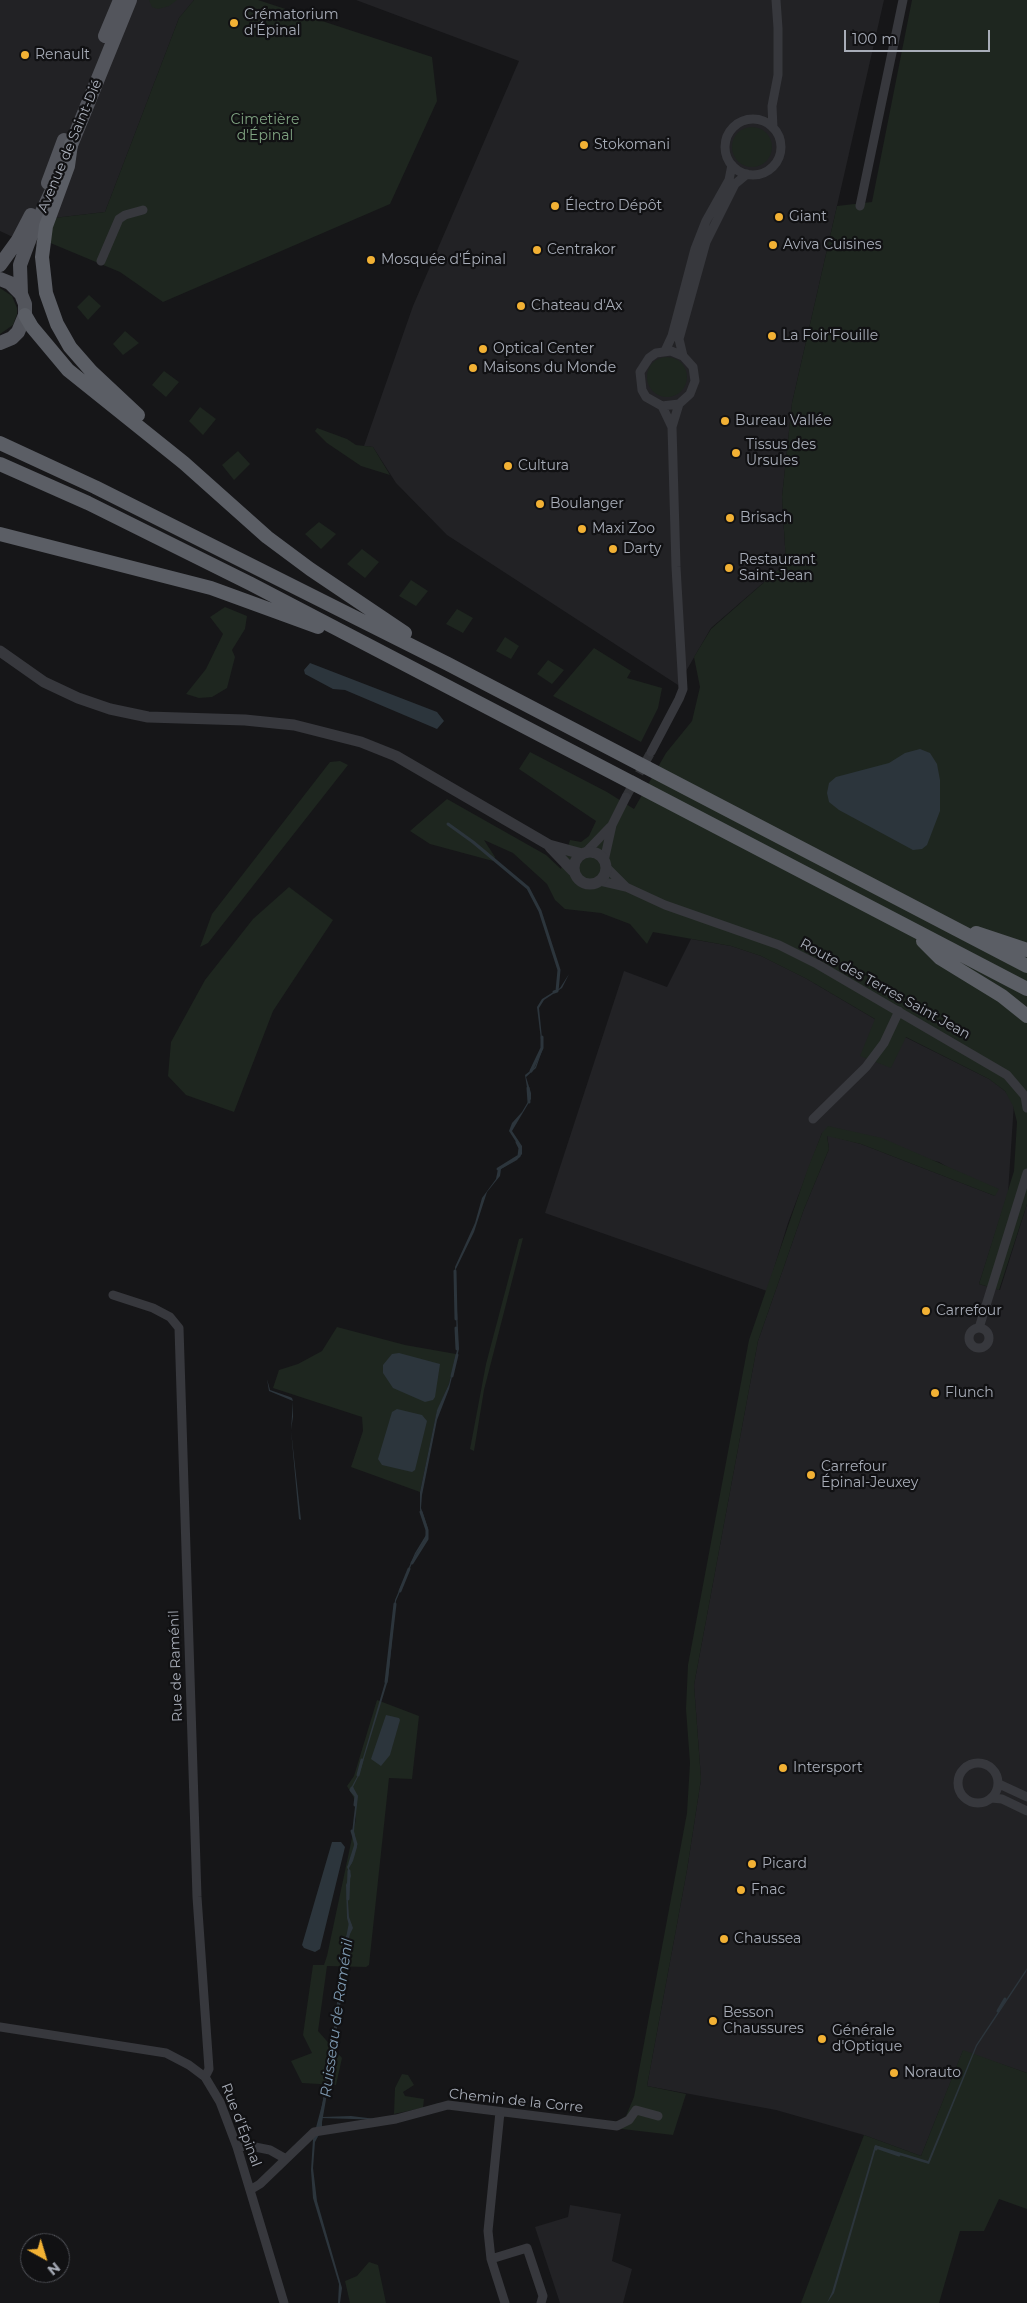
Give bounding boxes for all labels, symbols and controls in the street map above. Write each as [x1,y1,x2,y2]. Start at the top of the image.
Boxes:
place label: Crématorium d'Épinal [244,7,339,40]
marker: Crématorium d'Épinal [228,17,240,29]
scale bar [847,20,993,52]
text: 100 m [852,29,897,48]
place label: Renault [35,47,90,63]
marker: Renault [19,49,31,61]
street label: Avenue de Saint-Dié [34,77,106,215]
park label: Cimetière d'Épinal [231,112,299,144]
place label: Stokomani [594,137,670,153]
marker: Stokomani [578,139,590,151]
place label: Électro Dépôt [565,198,662,214]
marker: Électro Dépôt [549,200,561,212]
place label: Giant [789,209,827,225]
marker: Giant [773,211,785,223]
place label: Aviva Cuisines [783,237,881,253]
marker: Aviva Cuisines [767,239,779,251]
place label: Centrakor [547,242,616,258]
marker: Centrakor [531,244,543,256]
place label: Mosquée d'Épinal [381,252,506,268]
marker: Mosquée d'Épinal [365,254,377,266]
place label: Chateau d'Ax [531,298,622,314]
marker: Chateau d'Ax [515,300,527,312]
place label: La Foir'Fouille [782,328,878,344]
marker: La Foir'Fouille [766,330,778,342]
place label: Optical Center [493,341,594,357]
marker: Optical Center [477,343,489,355]
place label: Maisons du Monde [483,360,616,376]
marker: Maisons du Monde [467,362,479,374]
place label: Bureau Vallée [735,413,832,429]
marker: Bureau Vallée [719,415,731,427]
place label: Tissus des Ursules [746,437,816,470]
marker: Tissus des Ursules [730,447,742,459]
place label: Cultura [518,458,569,474]
marker: Cultura [502,460,514,472]
place label: Boulanger [550,496,624,512]
marker: Boulanger [534,498,546,510]
place label: Brisach [740,510,792,526]
marker: Brisach [724,512,736,524]
place label: Maxi Zoo [592,521,655,537]
marker: Maxi Zoo [576,523,588,535]
place label: Darty [623,541,661,557]
marker: Darty [607,543,619,555]
place label: Restaurant Saint-Jean [739,552,816,584]
marker: Restaurant Saint-Jean [723,562,735,574]
street label: Route des Terres Saint Jean [797,935,973,1043]
place label: Carrefour [936,1303,1002,1319]
marker: Carrefour [920,1305,932,1317]
place label: Flunch [945,1385,994,1401]
marker: Flunch [929,1387,941,1399]
place label: Carrefour Épinal-Jeuxey [821,1459,918,1491]
marker: Carrefour Épinal-Jeuxey [805,1469,817,1481]
street label: Rue de Raménil [166,1610,186,1722]
place label: Intersport [793,1760,863,1776]
marker: Intersport [777,1762,789,1774]
place label: Picard [762,1856,807,1872]
marker: Picard [746,1858,758,1870]
place label: Fnac [751,1882,785,1898]
marker: Fnac [735,1884,747,1896]
place label: Chaussea [734,1931,801,1947]
marker: Chaussea [718,1933,730,1945]
water label: Ruisseau de Raménil [317,1937,357,2099]
place label: Besson Chaussures [723,2005,804,2038]
marker: Besson Chaussures [707,2015,719,2027]
place label: Générale d'Optique [832,2023,902,2056]
marker: Générale d'Optique [816,2033,828,2045]
place label: Norauto [904,2065,961,2081]
marker: Norauto [888,2067,900,2079]
street label: Rue d’Épinal [217,2081,265,2169]
street label: Chemin de la Corre [448,2086,584,2116]
north arrow [20,2233,70,2283]
text: N [44,2258,64,2279]

